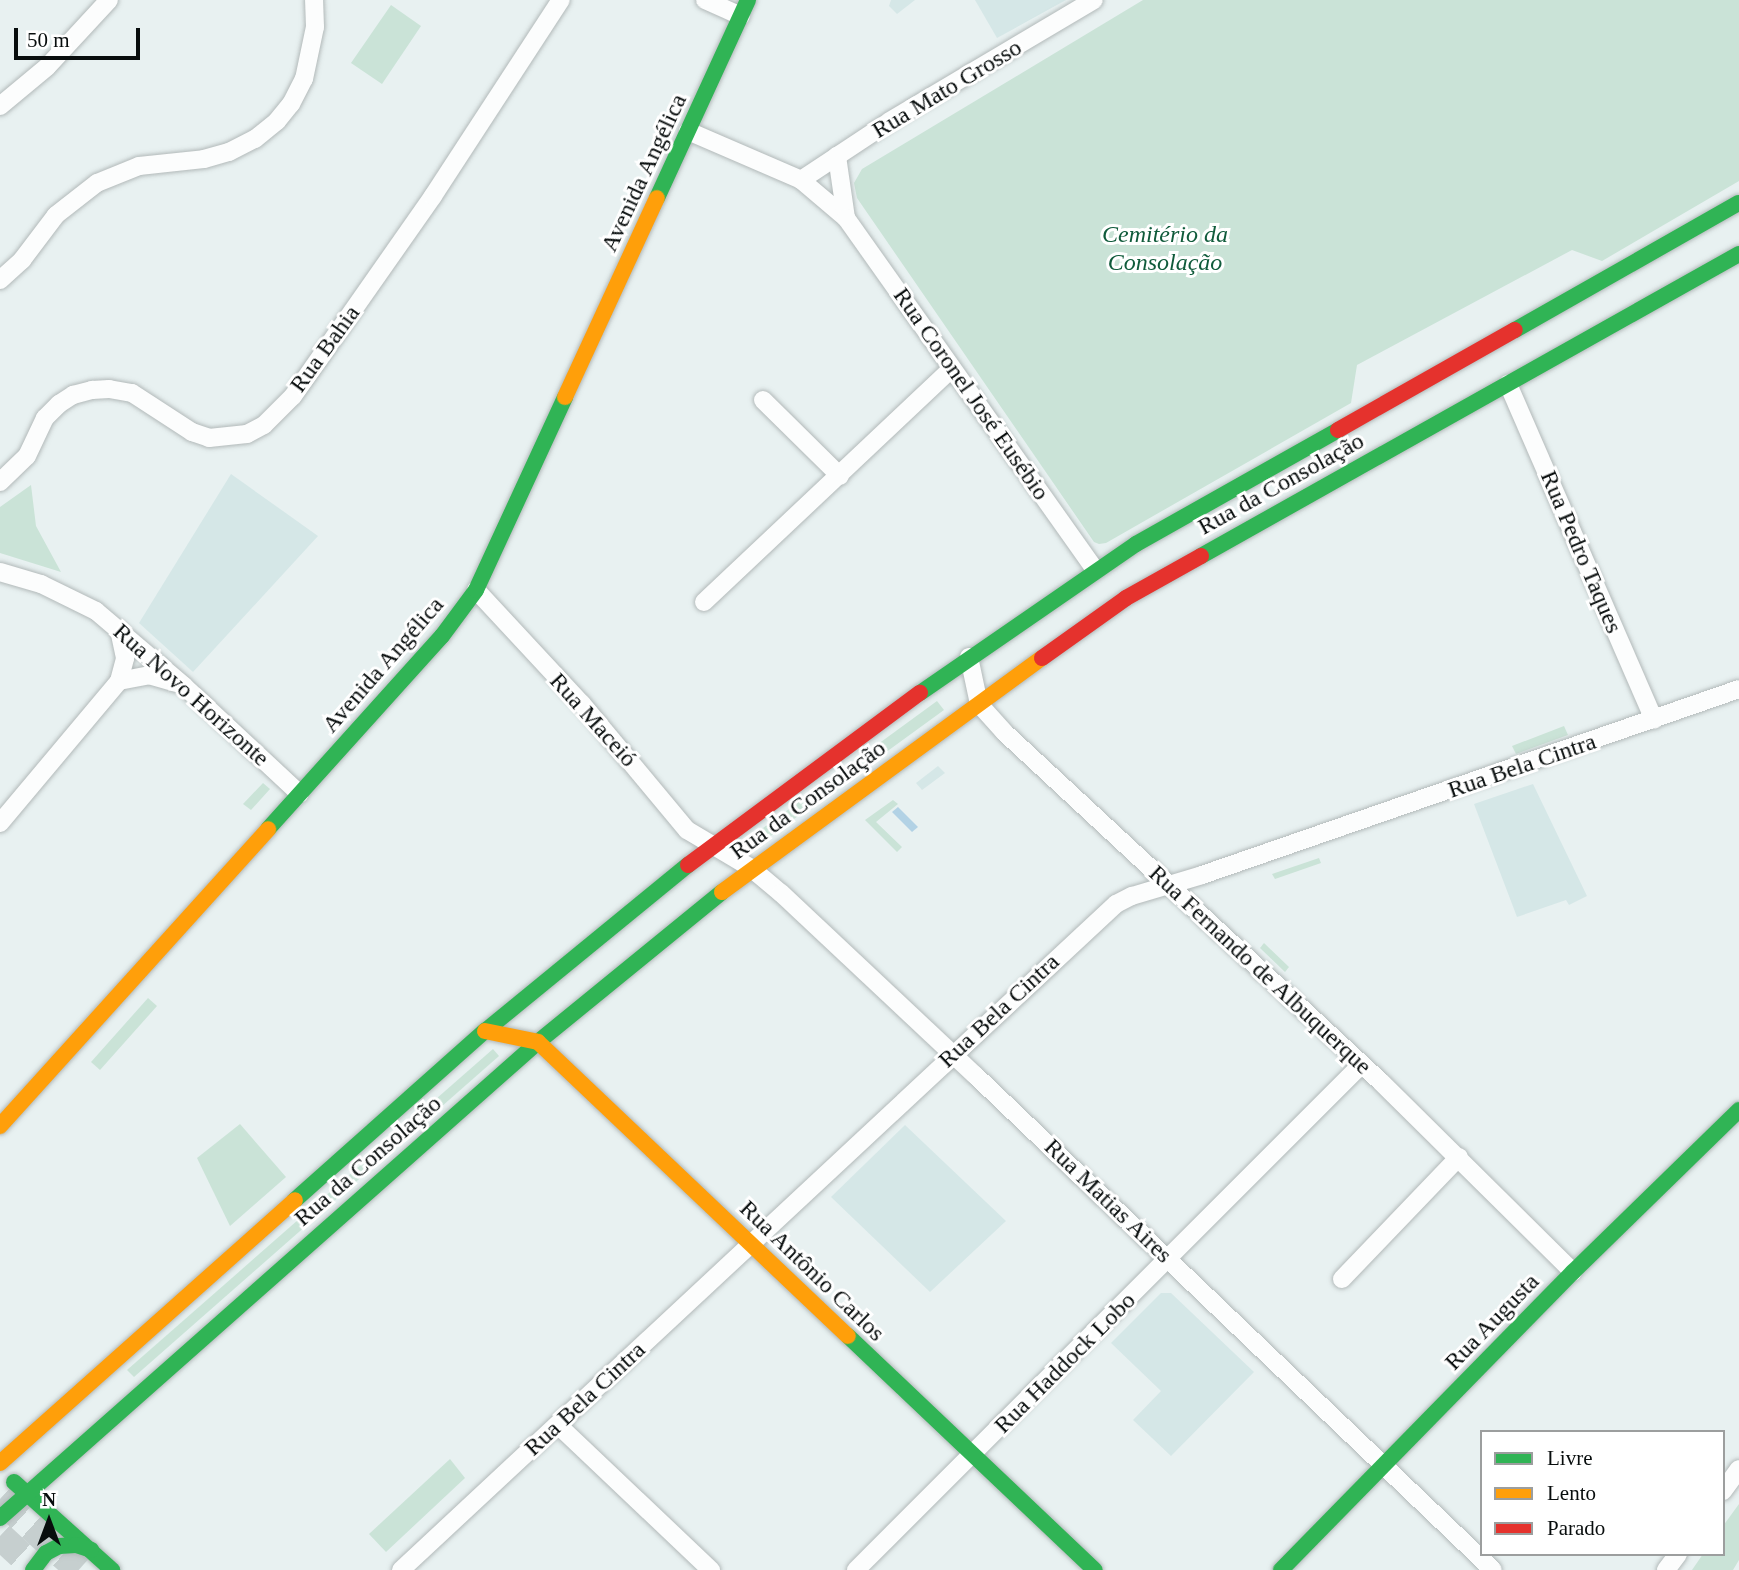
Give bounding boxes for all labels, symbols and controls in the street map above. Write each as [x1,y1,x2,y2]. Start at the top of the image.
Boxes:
scale bar [18,14,144,58]
text: 50 m [27,28,70,52]
street label: Rua Mato Grosso [860,29,1034,149]
street label: Avenida Angélica [591,81,697,265]
park label: Cemitério da Consolação [1093,221,1237,277]
street label: Rua Coronel José Eusébio [876,268,1066,520]
street label: Rua Bahia [280,295,370,403]
street label: Rua da Consolação [1181,420,1381,548]
street label: Rua Pedro Taques [1529,454,1633,650]
street label: Avenida Angélica [310,584,456,746]
street label: Rua Novo Horizonte [99,610,283,780]
street label: Rua Maceió [540,663,646,777]
street label: Rua Bela Cintra [1436,725,1608,807]
street label: Rua da Consolação [713,726,903,874]
street label: Rua Fernando de Albuquerque [1126,843,1394,1097]
street label: Rua Bela Cintra [927,942,1071,1080]
street label: Rua da Consolação [278,1080,458,1242]
street label: Rua Matias Aires [1033,1128,1183,1274]
street label: Rua Antônio Carlos [725,1187,899,1355]
street label: Rua Augusta [1434,1262,1550,1382]
street label: Rua Haddock Lobo [980,1278,1150,1448]
street label: Rua Bela Cintra [513,1330,657,1468]
legend [1480,1430,1725,1556]
text: Livre [1547,1446,1592,1470]
text: Lento [1547,1481,1596,1505]
north arrow [14,1486,84,1556]
text: N [42,1489,56,1510]
text: Parado [1547,1516,1605,1540]

